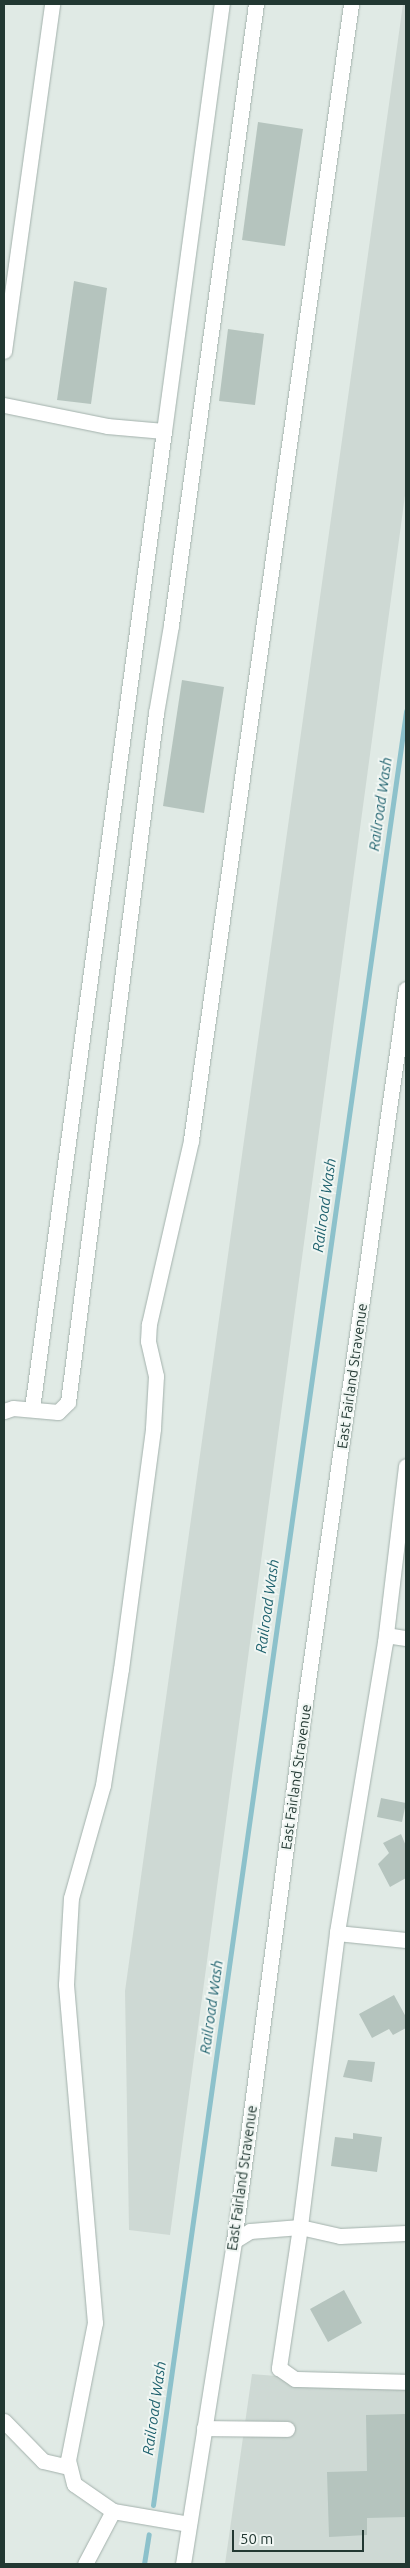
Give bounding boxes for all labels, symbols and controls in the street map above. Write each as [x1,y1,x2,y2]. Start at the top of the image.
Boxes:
water label: Railroad Wash [364,756,396,852]
water label: Railroad Wash [308,1157,340,1253]
street label: East Fairland Stravenue [333,1302,371,1450]
water label: Railroad Wash [251,1558,283,1654]
street label: East Fairland Stravenue [277,1703,315,1851]
water label: Railroad Wash [195,1959,227,2055]
street label: East Fairland Stravenue [223,2104,261,2252]
water label: Railroad Wash [138,2360,170,2456]
scale bar [235,2520,368,2552]
text: 50 m [240,2530,273,2547]

